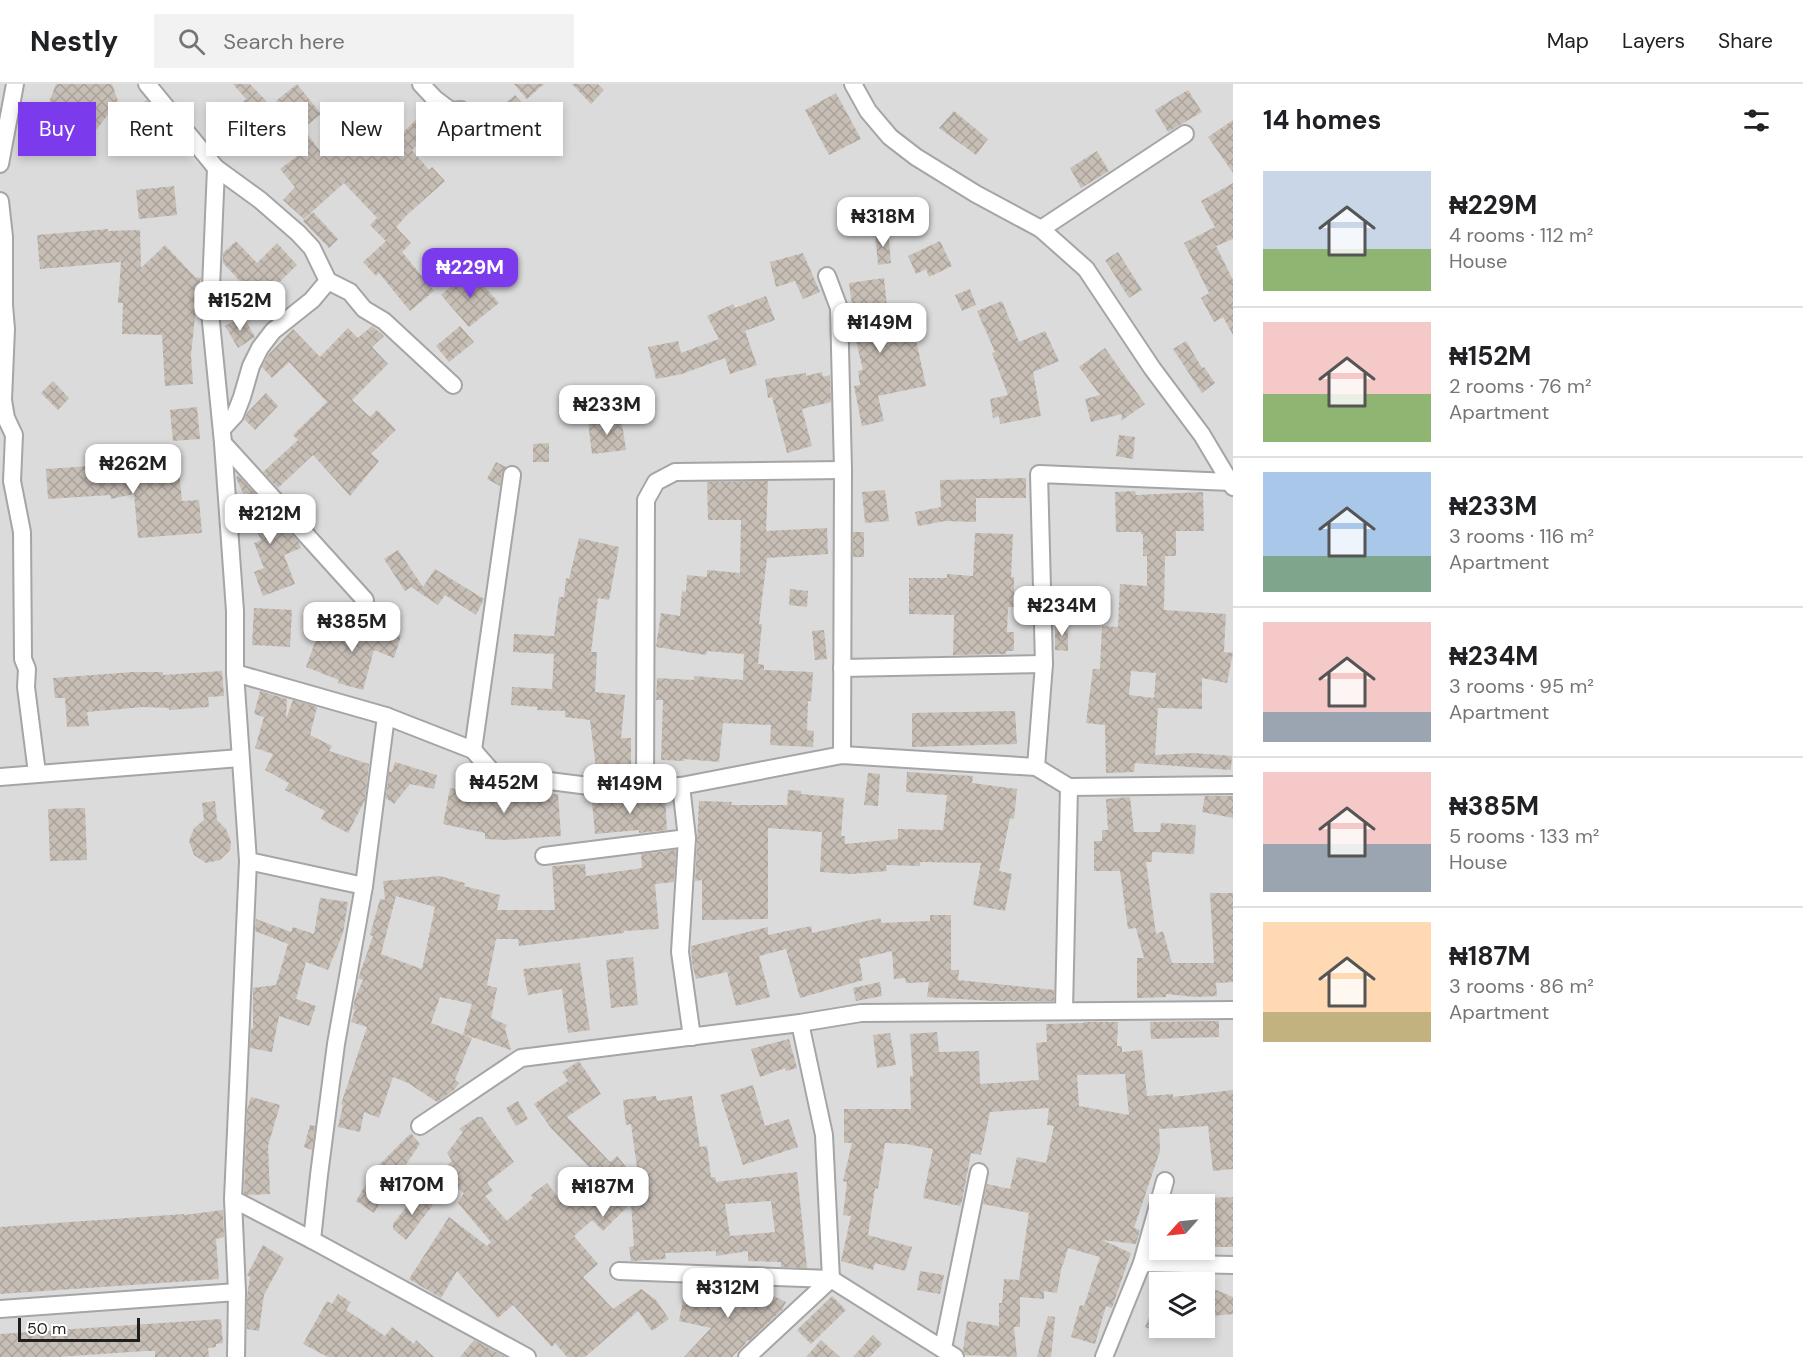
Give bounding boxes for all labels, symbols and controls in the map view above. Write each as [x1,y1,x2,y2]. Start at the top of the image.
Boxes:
search box [154,14,574,68]
text: Nestly [30,23,118,60]
icon: search [175,25,208,58]
text: Search here [223,27,345,56]
text: Map [1547,27,1589,55]
text: Layers [1622,27,1685,55]
text: Share [1718,27,1773,55]
chip: Buy [18,102,96,156]
chip: Rent [108,102,194,156]
chip: Filters [206,102,308,156]
chip: New [320,102,404,156]
chip: Apartment [416,102,563,156]
text: 14 homes [1263,103,1381,137]
icon: filters [1740,104,1773,137]
text: ₦229M [1449,188,1537,222]
icon: home [1311,195,1383,267]
pin: ₦318M [841,197,925,248]
text: ₦318M [851,203,915,229]
text: 4 rooms · 112 m² [1449,222,1593,248]
pin: ₦229M [428,248,512,299]
text: House [1449,248,1507,274]
text: ₦229M [436,254,504,280]
pin: ₦152M [198,281,282,332]
text: ₦152M [208,287,272,313]
pin: ₦149M [838,303,922,354]
text: ₦149M [847,309,913,335]
text: ₦152M [1449,339,1531,373]
icon: home [1311,346,1383,418]
text: 2 rooms · 76 m² [1449,373,1592,399]
pin: ₦233M [565,385,649,436]
text: ₦233M [573,391,641,417]
text: Apartment [1449,399,1549,425]
pin: ₦262M [91,444,175,495]
text: ₦262M [99,450,167,476]
text: ₦233M [1449,489,1537,523]
pin: ₦212M [228,494,312,545]
icon: home [1311,496,1383,568]
text: ₦212M [239,500,301,526]
text: 3 rooms · 116 m² [1449,523,1594,549]
text: Apartment [1449,549,1549,575]
pin: ₦234M [1020,586,1104,637]
text: ₦234M [1028,592,1096,618]
pin: ₦385M [310,602,394,653]
text: ₦385M [317,608,387,634]
text: ₦234M [1449,639,1538,673]
icon: home [1311,646,1383,718]
text: 3 rooms · 95 m² [1449,673,1594,699]
text: Apartment [1449,699,1549,725]
pin: ₦452M [462,763,546,814]
pin: ₦149M [588,764,672,815]
text: ₦452M [469,769,539,795]
text: ₦149M [597,770,663,796]
text: ₦385M [1449,789,1539,823]
icon: home [1311,796,1383,868]
text: 5 rooms · 133 m² [1449,823,1599,849]
text: House [1449,849,1507,875]
text: ₦187M [1449,939,1530,973]
icon: home [1311,946,1383,1018]
text: 3 rooms · 86 m² [1449,973,1594,999]
text: Apartment [1449,999,1549,1025]
pin: ₦170M [370,1165,454,1216]
pin: ₦187M [561,1167,645,1218]
text: ₦170M [380,1171,444,1197]
text: ₦187M [572,1173,634,1199]
north arrow [1149,1194,1215,1260]
map controls [1149,1194,1215,1338]
pin: ₦312M [686,1268,770,1319]
button: layers [1149,1272,1215,1338]
text: ₦312M [697,1274,759,1300]
scale bar [18,1315,140,1342]
text: 50 m [27,1318,66,1339]

